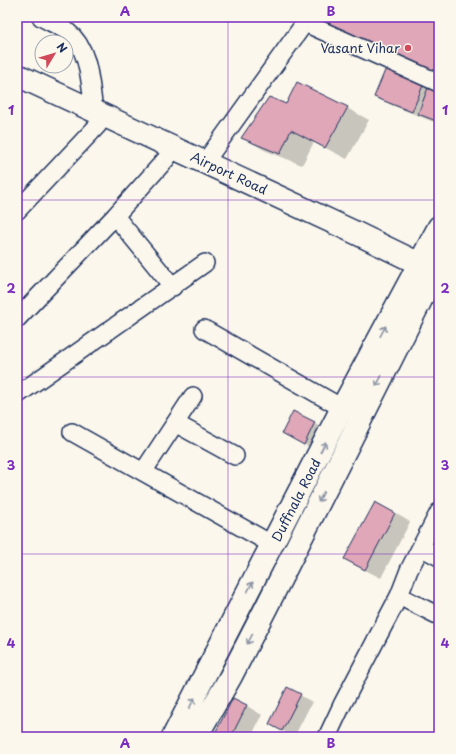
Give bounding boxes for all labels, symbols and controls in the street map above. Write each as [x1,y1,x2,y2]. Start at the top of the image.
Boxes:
text: A [120,1,130,20]
text: B [327,1,336,20]
north arrow [34,34,74,74]
place label: Vasant Vihar [320,38,400,57]
text: N [53,39,72,56]
marker: Vasant Vihar [403,43,413,53]
text: 1 [8,100,14,119]
text: 1 [442,100,448,119]
street label: Airport Road [188,146,271,199]
text: 2 [6,278,16,297]
text: 2 [440,278,450,297]
one-way arrow [379,325,387,337]
one-way arrow [375,375,382,387]
one-way arrow [320,441,327,453]
text: 3 [7,455,16,474]
street label: Duffnala Road [266,455,325,545]
text: 3 [441,455,450,474]
one-way arrow [316,491,324,503]
one-way arrow [247,581,255,593]
one-way arrow [246,632,253,644]
text: 4 [7,633,16,652]
text: 4 [441,633,450,652]
one-way arrow [189,697,196,709]
text: A [120,733,130,752]
text: B [327,733,336,752]

